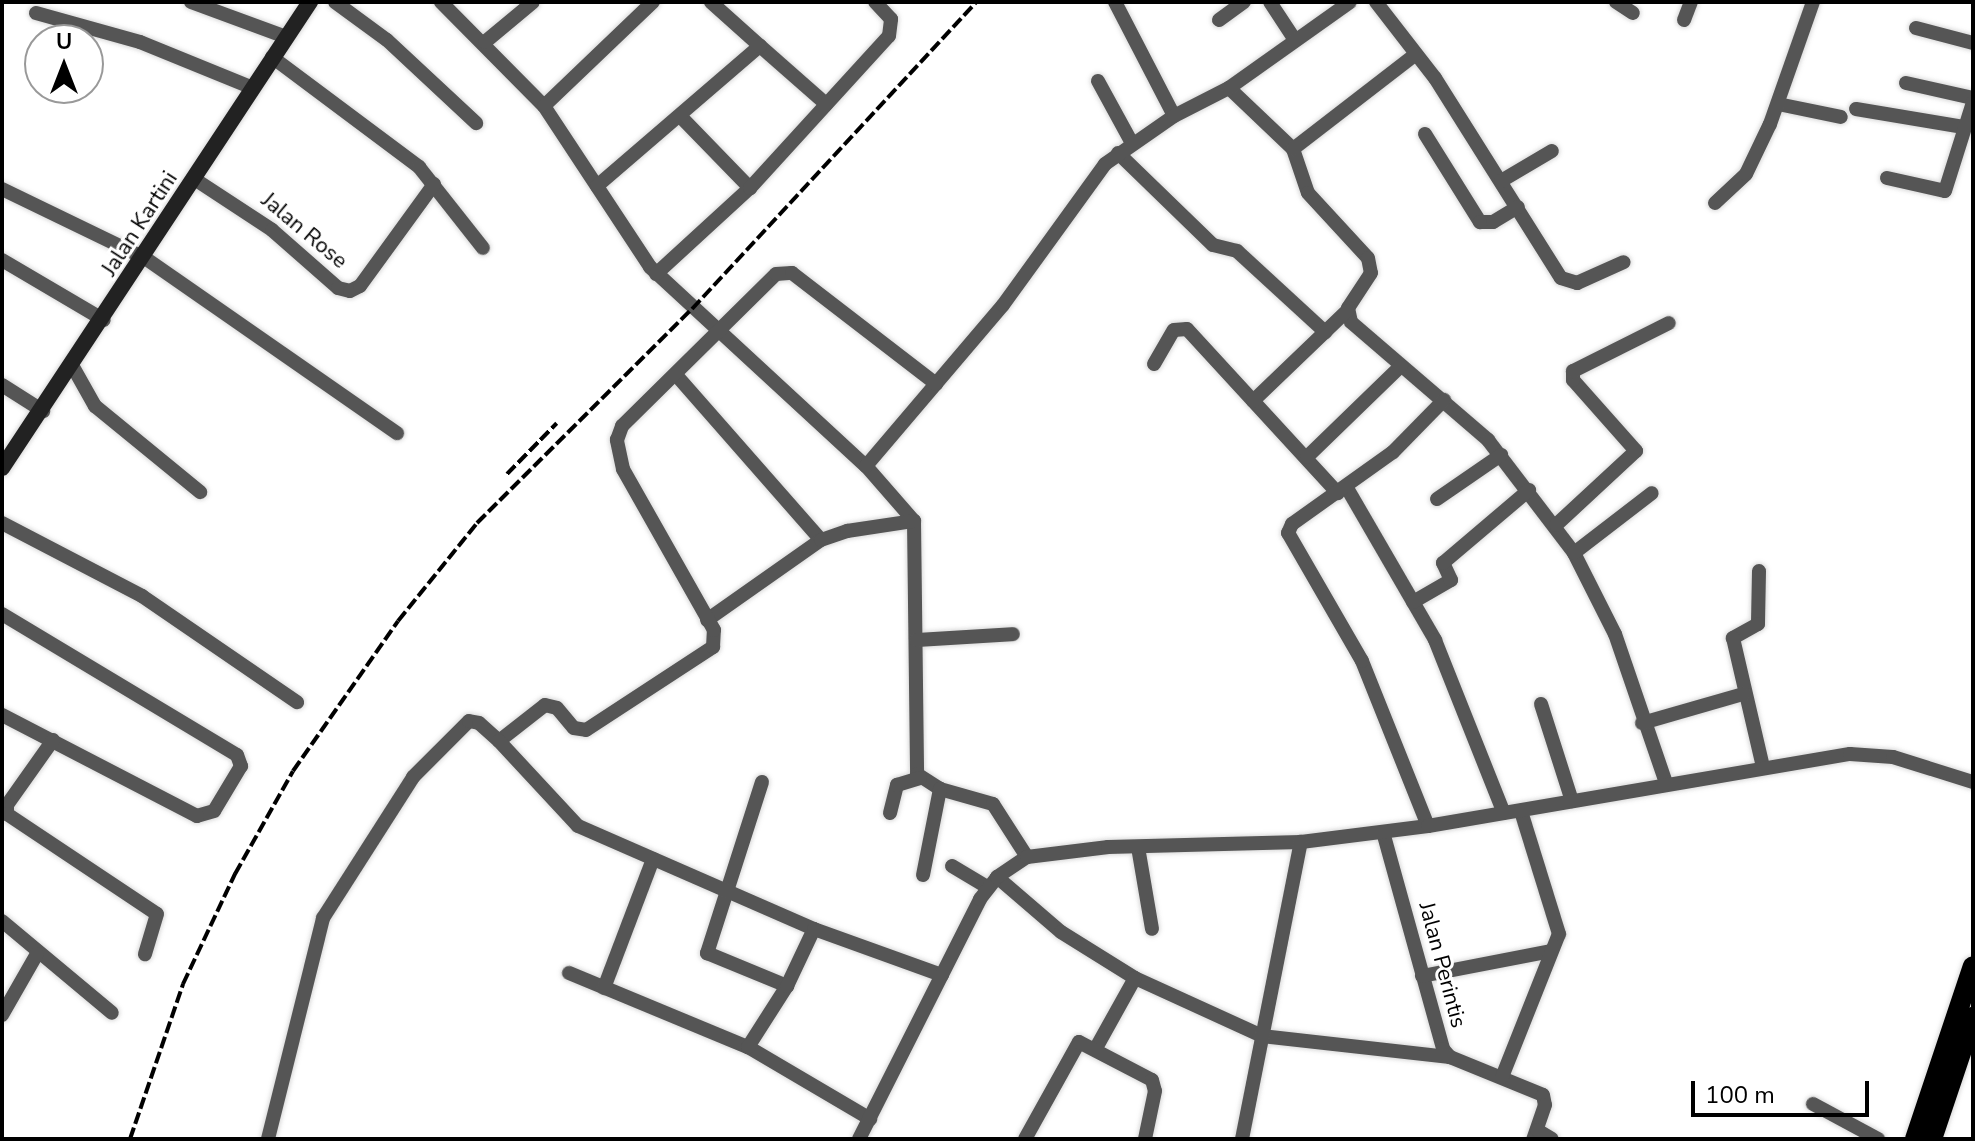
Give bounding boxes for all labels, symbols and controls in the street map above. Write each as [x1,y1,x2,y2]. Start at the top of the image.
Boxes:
north arrow [24,24,104,104]
text: U [56,27,72,57]
street label: Jalan Kartini [96,167,184,281]
street label: Jalan Rose [256,187,352,275]
street label: Jalan Perintis [1413,899,1471,1031]
scale bar [1695,1065,1873,1115]
text: 100 m [1705,1079,1775,1111]

